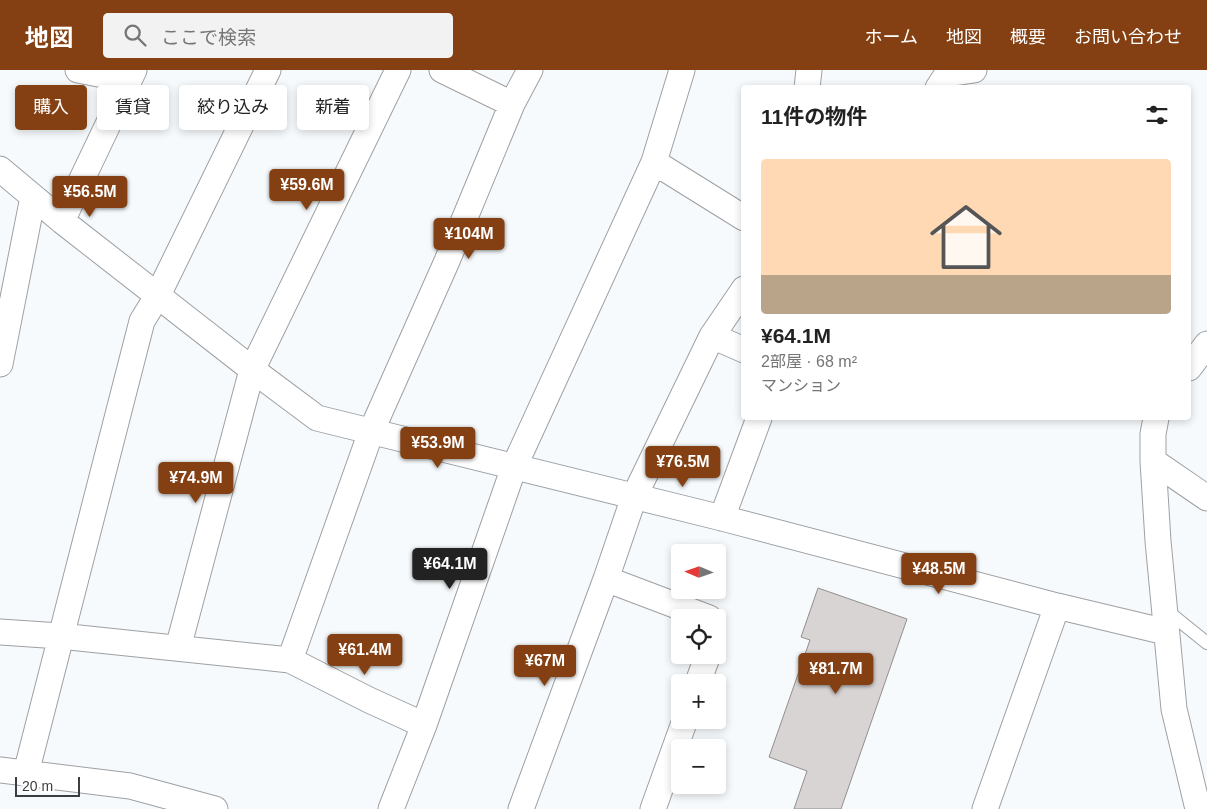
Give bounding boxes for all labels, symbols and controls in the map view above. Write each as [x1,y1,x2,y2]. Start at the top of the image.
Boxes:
search box [103,13,453,58]
icon: search [121,21,149,49]
text: 地図 [25,24,73,51]
text: ここで検索 [161,27,256,48]
text: ホーム [865,27,918,47]
text: 地図 [946,27,982,47]
text: 概要 [1010,27,1046,47]
text: お問い合わせ [1074,27,1182,47]
chip: 購入 [15,85,87,130]
chip: 賃貸 [97,85,169,130]
chip: 絞り込み [179,85,287,130]
chip: 新着 [297,85,369,130]
icon: filters [1143,101,1171,129]
text: 11件の物件 [761,105,867,128]
pin: ¥59.6M [266,168,348,211]
pin: ¥56.5M [49,176,131,218]
text: ¥59.6M [280,176,334,193]
text: ¥56.5M [63,183,117,200]
icon: home [921,192,1011,282]
pin: ¥104M [434,218,504,260]
text: ¥104M [445,225,493,242]
text: ¥64.1M [761,324,831,347]
text: 2部屋 · 68 m² [761,353,857,370]
text: マンション [761,377,841,394]
pin: ¥53.9M [397,426,479,469]
text: ¥53.9M [411,434,465,451]
pin: ¥76.5M [642,446,724,488]
text: ¥76.5M [656,453,710,470]
pin: ¥74.9M [155,462,237,504]
text: ¥74.9M [169,469,223,486]
north arrow [671,544,726,599]
map controls [671,544,726,794]
pin: ¥64.1M [409,548,491,590]
pin: ¥48.5M [898,552,980,595]
text: ¥64.1M [423,555,477,572]
text: ¥48.5M [912,560,966,577]
button: locate [671,609,726,664]
pin: ¥61.4M [324,634,406,676]
text: ¥61.4M [338,641,392,658]
pin: ¥67M [515,644,575,687]
text: ¥67M [525,652,565,669]
pin: ¥81.7M [795,652,877,695]
text: ¥81.7M [809,660,863,677]
button: + [671,674,726,729]
button: − [671,739,726,794]
scale bar [15,774,80,797]
text: 20 m [22,778,53,794]

